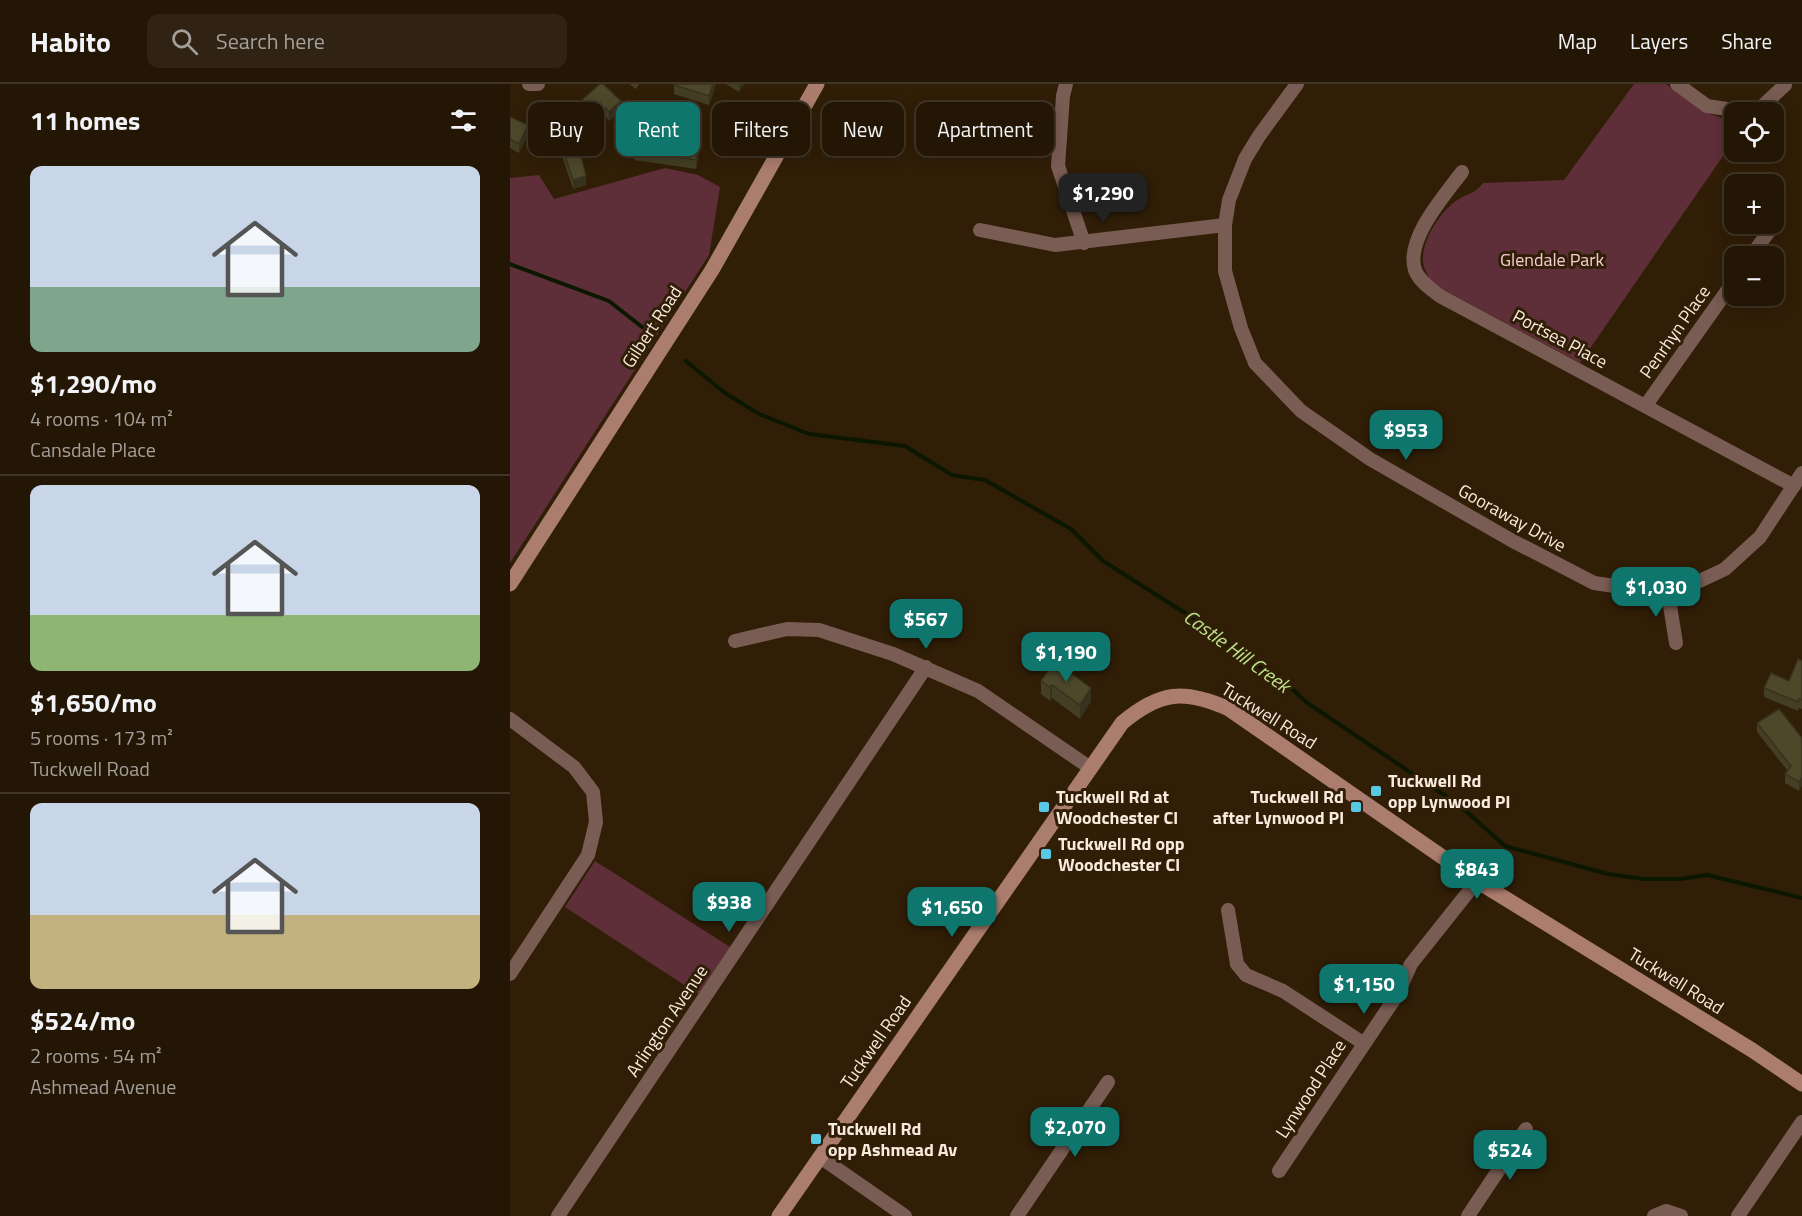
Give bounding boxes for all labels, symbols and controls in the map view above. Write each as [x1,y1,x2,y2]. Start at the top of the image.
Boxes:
search box [147,14,567,68]
text: Habito [30,20,111,63]
text: Search here [216,24,325,58]
icon: search [168,25,201,58]
text: Map [1558,25,1597,57]
text: Layers [1630,25,1688,57]
text: Share [1721,25,1772,57]
text: 11 homes [30,101,140,140]
chip: Buy [528,102,604,156]
chip: Rent [616,102,700,156]
chip: Filters [712,102,810,156]
chip: New [822,102,904,156]
chip: Apartment [916,102,1054,156]
map controls [1724,102,1784,306]
button: locate [1724,102,1784,162]
icon: filters [447,104,480,137]
pin: $1,290 [1054,173,1152,224]
button: + [1724,174,1784,234]
text: $1,290 [1072,177,1134,208]
icon: home [201,205,309,313]
park label: Glendale Park [1500,246,1604,273]
button: − [1724,246,1784,306]
street label: Gilbert Road [615,280,688,373]
street label: Penrhyn Place [1633,280,1717,384]
street label: Portsea Place [1508,302,1612,375]
text: $1,290/mo [30,364,157,403]
text: 4 rooms · 104 m² [30,403,173,434]
pin: $953 [1370,410,1442,461]
text: $953 [1384,414,1428,445]
text: Cansdale Place [30,434,156,465]
street label: Gooraway Drive [1453,477,1571,558]
icon: home [201,524,309,632]
pin: $1,030 [1607,567,1705,618]
text: $1,030 [1625,571,1687,602]
pin: $567 [890,599,962,650]
water label: Castle Hill Creek [1177,601,1299,701]
text: $567 [904,603,948,634]
pin: $1,190 [1017,632,1115,683]
text: $1,190 [1035,636,1097,667]
street label: Tuckwell Road [1216,676,1322,756]
text: $1,650/mo [30,683,157,722]
text: 5 rooms · 173 m² [30,722,173,753]
text: Tuckwell Road [30,753,150,784]
place label: Tuckwell Rd opp Lynwood Pl [1388,767,1510,815]
place label: Tuckwell Rd at Woodchester Cl [1056,783,1178,831]
place label: Tuckwell Rd after Lynwood Pl [1213,783,1344,831]
marker: Tuckwell Rd opp Lynwood Pl [1369,784,1383,798]
marker: Tuckwell Rd at Woodchester Cl [1037,800,1051,814]
marker: Tuckwell Rd after Lynwood Pl [1349,800,1363,814]
place label: Tuckwell Rd opp Woodchester Cl [1058,830,1185,878]
icon: home [201,842,309,950]
marker: Tuckwell Rd opp Woodchester Cl [1039,847,1053,861]
pin: $843 [1441,849,1513,900]
text: $843 [1455,853,1499,884]
pin: $938 [693,882,765,933]
text: $938 [707,886,751,917]
pin: $1,650 [903,887,1001,938]
text: $1,650 [921,891,983,922]
street label: Tuckwell Road [1623,941,1729,1021]
street label: Arlington Avenue [619,959,714,1082]
pin: $1,150 [1315,964,1413,1015]
text: $1,150 [1333,968,1395,999]
street label: Tuckwell Road [834,990,918,1094]
text: $524/mo [30,1001,135,1040]
street label: Lynwood Place [1269,1034,1353,1143]
text: 2 rooms · 54 m² [30,1040,162,1071]
text: Ashmead Avenue [30,1071,176,1102]
pin: $2,070 [1026,1107,1124,1158]
text: $2,070 [1044,1111,1106,1142]
place label: Tuckwell Rd opp Ashmead Av [828,1115,957,1163]
pin: $524 [1474,1130,1546,1181]
marker: Tuckwell Rd opp Ashmead Av [809,1132,823,1146]
text: $524 [1488,1134,1532,1165]

